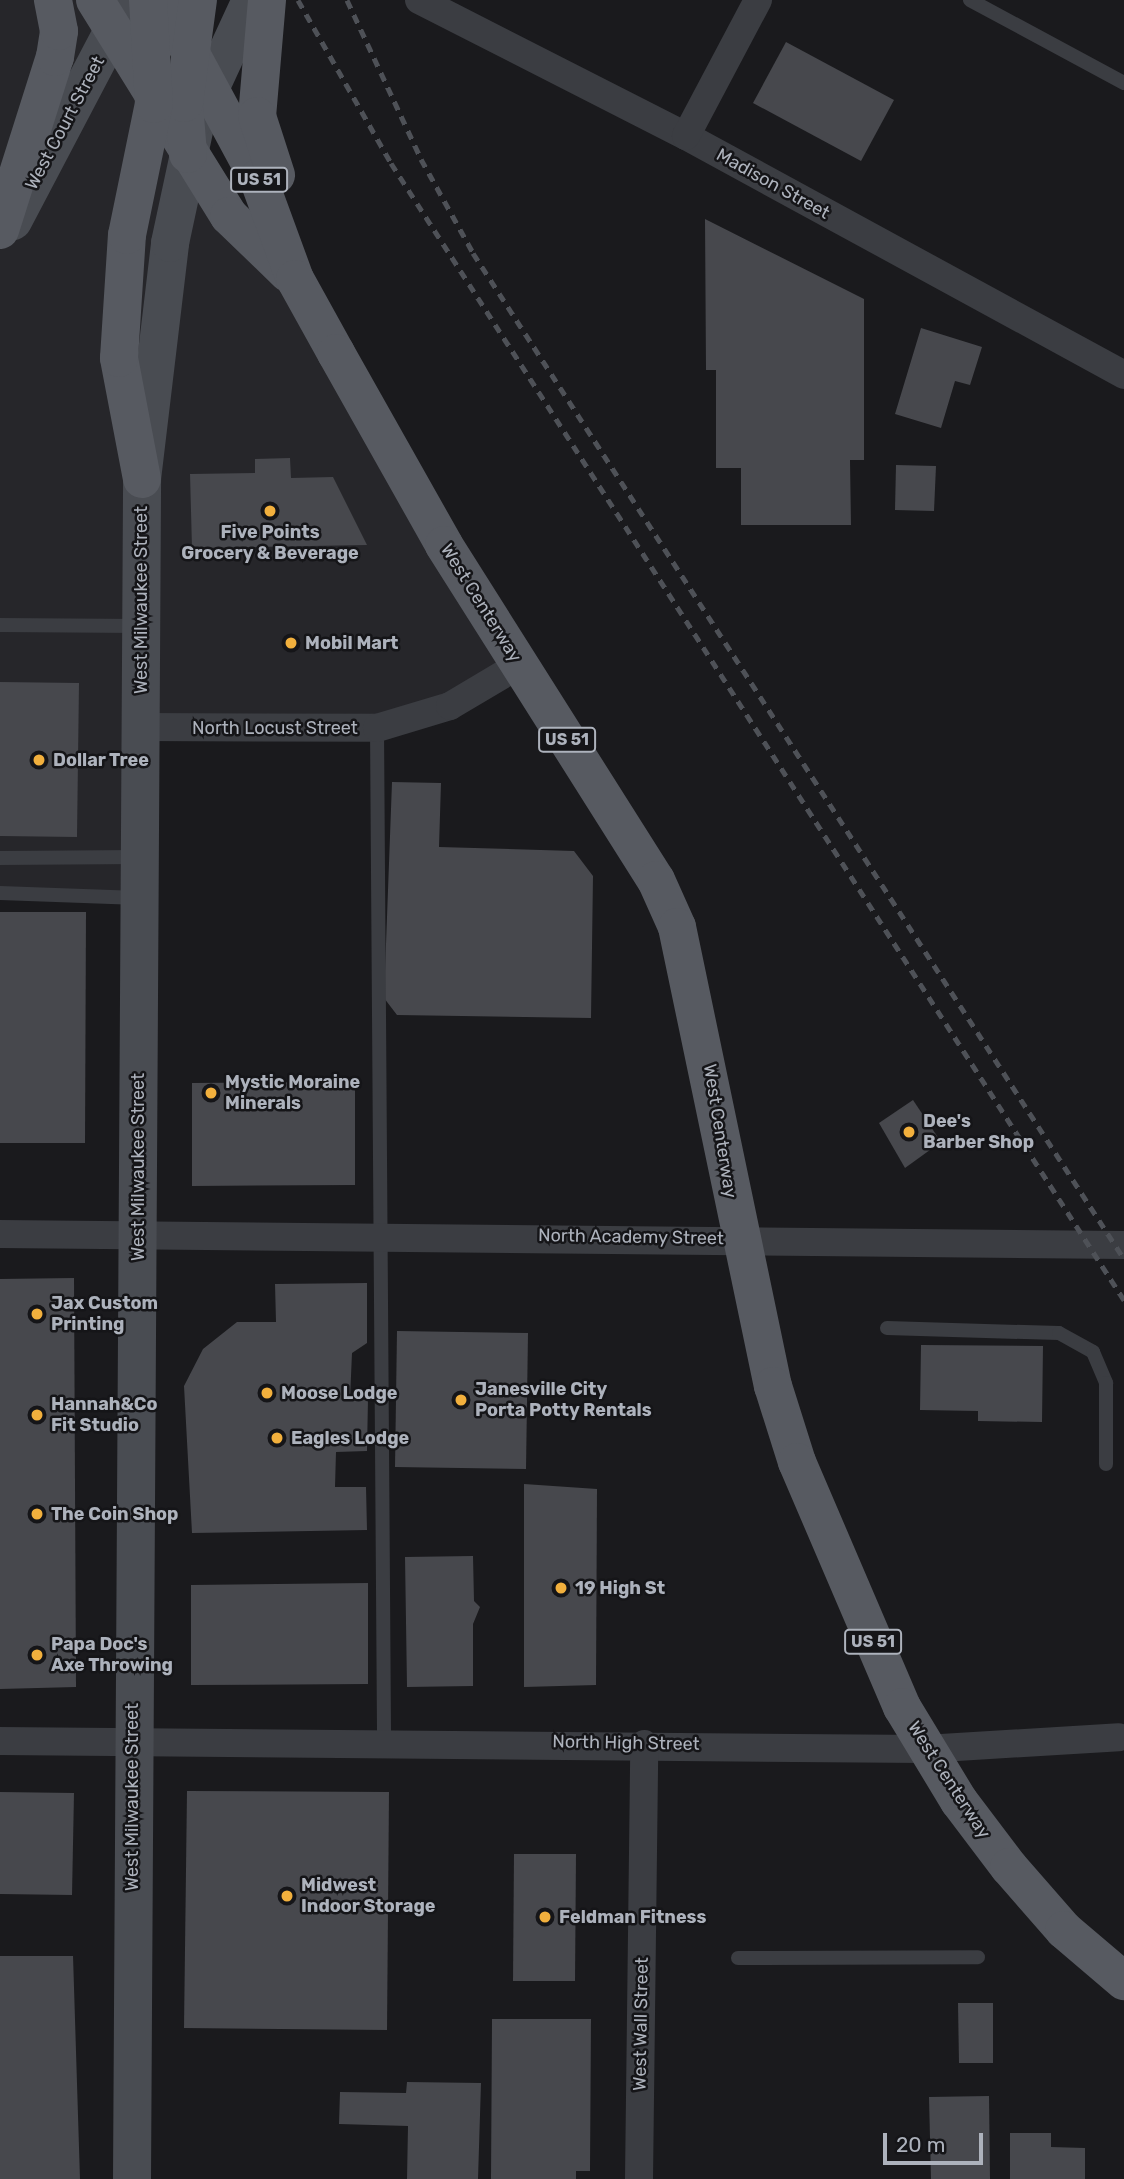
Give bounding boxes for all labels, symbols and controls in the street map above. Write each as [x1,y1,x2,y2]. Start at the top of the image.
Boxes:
street label: West Court Street [21,52,109,194]
street label: Madison Street [713,144,833,224]
road number: US 51 [229,168,289,192]
marker: Five Points Grocery & Beverage [262,503,278,519]
street label: West Milwaukee Street [130,506,152,694]
place label: Five Points Grocery & Beverage [181,522,359,564]
street label: West Centerway [436,540,526,666]
place label: Mobil Mart [305,632,398,654]
marker: Mobil Mart [283,635,299,651]
street label: North Locust Street [192,717,358,739]
road number: US 51 [537,727,597,752]
place label: Dollar Tree [53,749,150,771]
marker: Dollar Tree [31,752,47,768]
street label: West Centerway [699,1062,741,1200]
place label: Mystic Moraine Minerals [225,1072,360,1114]
street label: West Milwaukee Street [127,1073,149,1261]
marker: Mystic Moraine Minerals [203,1085,219,1101]
place label: Dee's Barber Shop [923,1111,1035,1154]
marker: Dee's Barber Shop [901,1124,917,1140]
street label: North Academy Street [537,1225,725,1249]
place label: Jax Custom Printing [51,1293,158,1336]
marker: Jax Custom Printing [29,1306,45,1322]
place label: Janesville City Porta Potty Rentals [475,1379,652,1422]
place label: Moose Lodge [281,1382,397,1404]
marker: Moose Lodge [259,1385,275,1401]
marker: Janesville City Porta Potty Rentals [453,1392,469,1408]
place label: Hannah&Co Fit Studio [51,1394,157,1436]
marker: Hannah&Co Fit Studio [29,1407,45,1423]
place label: Eagles Lodge [291,1427,409,1449]
marker: Eagles Lodge [269,1430,285,1446]
place label: The Coin Shop [51,1503,178,1525]
marker: The Coin Shop [29,1506,45,1522]
place label: 19 High St [575,1577,665,1599]
marker: 19 High St [553,1580,569,1596]
road number: US 51 [843,1630,903,1654]
place label: Papa Doc's Axe Throwing [51,1634,173,1676]
marker: Papa Doc's Axe Throwing [29,1647,45,1663]
street label: West Milwaukee Street [121,1703,143,1891]
street label: West Centerway [903,1717,995,1843]
street label: North High Street [552,1731,700,1755]
place label: Midwest Indoor Storage [301,1875,436,1918]
marker: Midwest Indoor Storage [279,1888,295,1904]
place label: Feldman Fitness [559,1906,707,1928]
marker: Feldman Fitness [537,1909,553,1925]
street label: West Wall Street [629,1957,653,2091]
scale bar [886,2120,986,2164]
text: 20 m [896,2132,945,2157]

